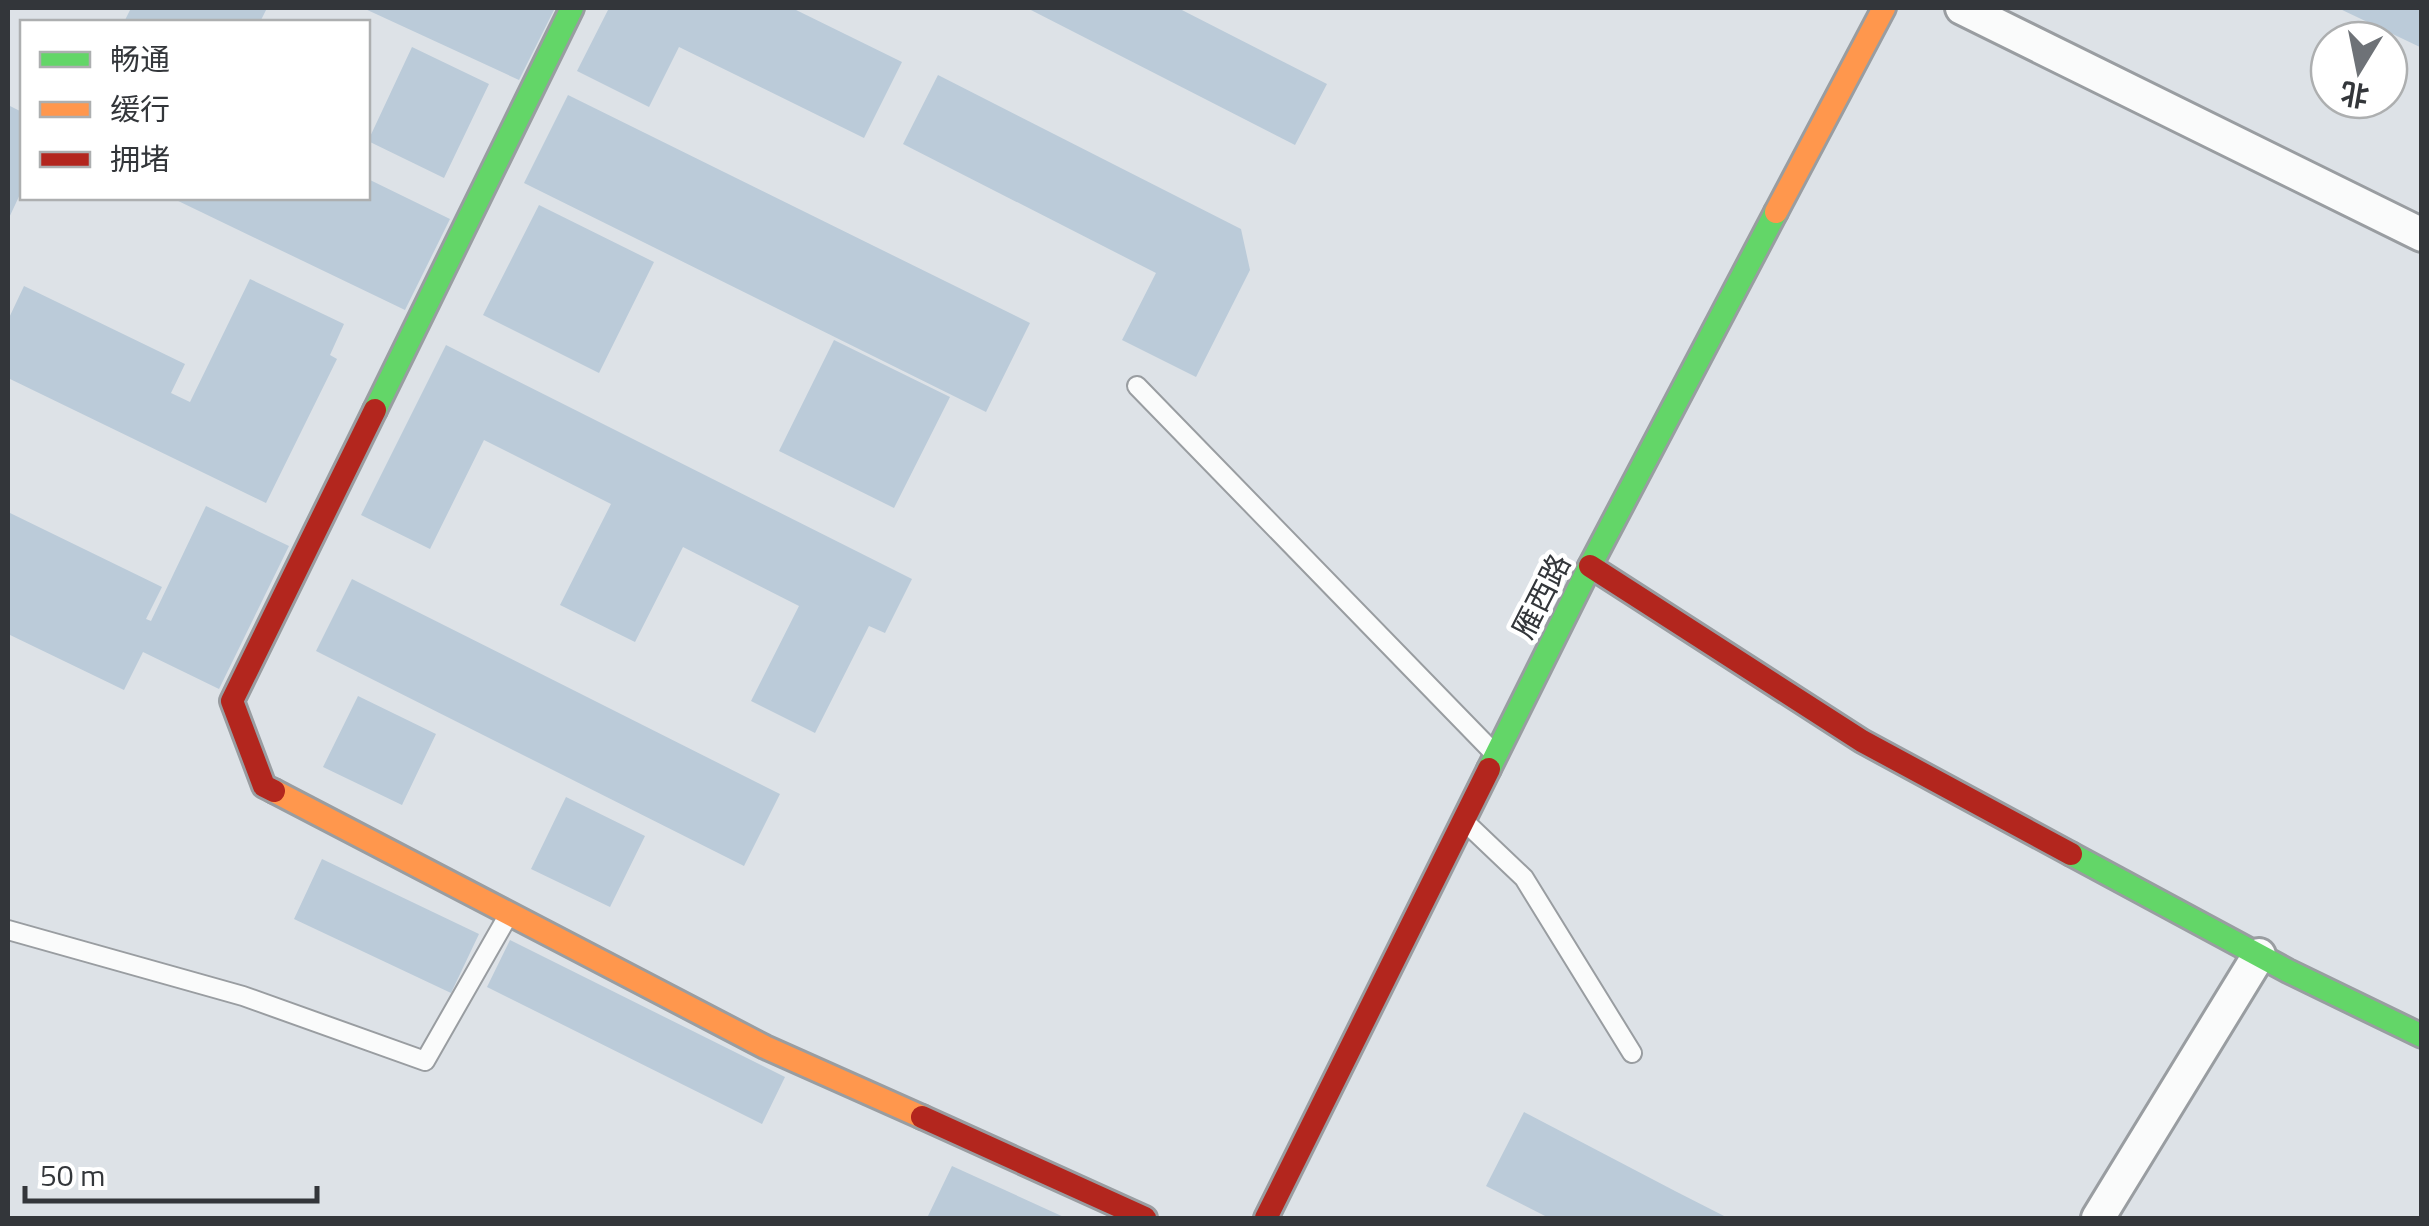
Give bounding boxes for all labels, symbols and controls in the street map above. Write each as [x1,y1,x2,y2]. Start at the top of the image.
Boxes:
legend [20,20,370,200]
north arrow [2309,20,2409,120]
text: 畅通 [110,36,170,82]
text: 北 [2337,72,2372,119]
text: 缓行 [110,86,170,132]
text: 拥堵 [110,136,170,182]
street label: 雁西路 [1500,545,1582,647]
scale bar [25,1141,318,1203]
text: 50 m [40,1152,105,1198]

